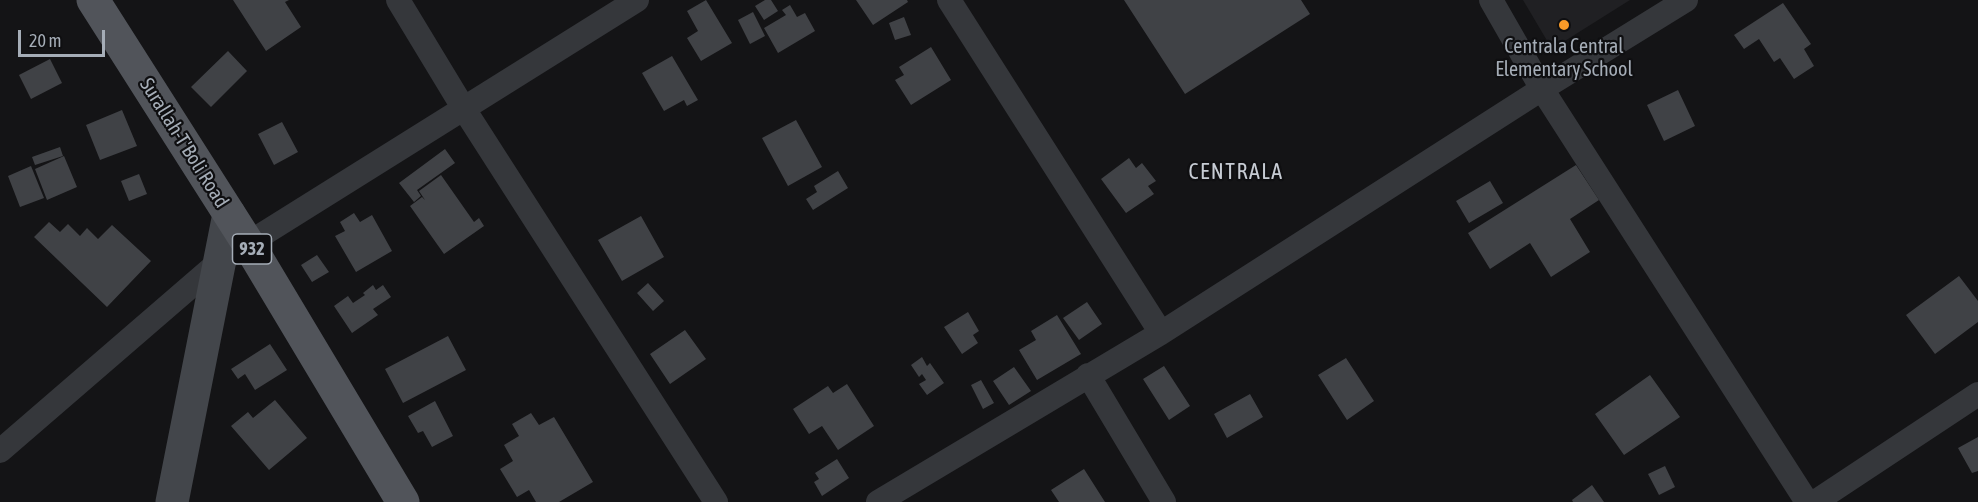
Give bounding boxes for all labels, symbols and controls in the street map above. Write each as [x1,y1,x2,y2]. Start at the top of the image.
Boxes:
scale bar [21,18,108,56]
marker: Centrala Central Elementary School [1557,18,1571,32]
text: 20 m [29,30,61,51]
place label: Centrala Central Elementary School [1495,35,1633,82]
street label: Surallah-T'Boli Road [134,74,234,212]
district label: CENTRALA [1189,159,1283,185]
road number: 932 [232,234,272,264]

